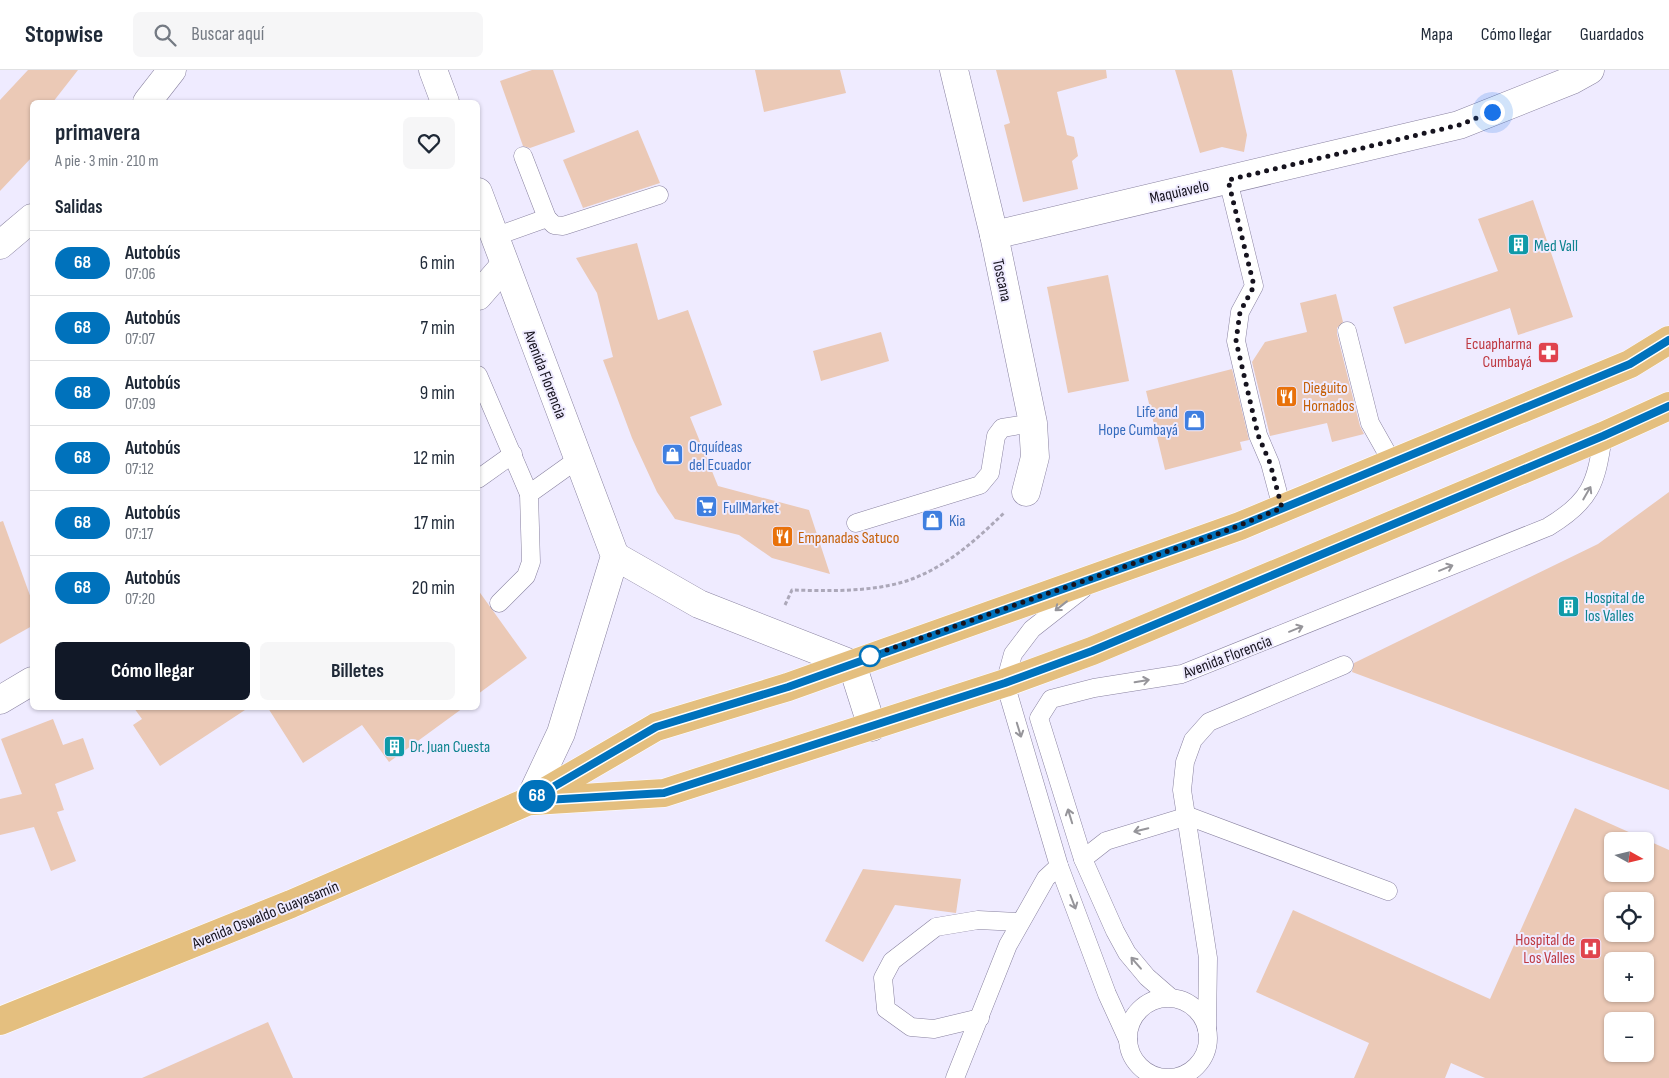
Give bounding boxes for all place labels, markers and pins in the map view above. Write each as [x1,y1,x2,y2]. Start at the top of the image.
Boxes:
building icon: Med Vall [1506,233,1530,257]
place label: Med Vall [1534,237,1578,256]
place label: Ecuapharma Cumbayá [1466,335,1532,372]
pharmacy icon: Ecuapharma Cumbayá [1536,340,1560,364]
place label: Dieguito Hornados [1303,379,1355,416]
restaurant icon: Dieguito Hornados [1275,384,1299,408]
place label: Life and Hope Cumbayá [1098,403,1178,440]
shop icon: Life and Hope Cumbayá [1182,408,1206,432]
place label: Orquídeas del Ecuador [689,438,752,475]
shop icon: Orquídeas del Ecuador [661,443,685,467]
supermarket icon: FullMarket [695,495,719,519]
place label: FullMarket [723,499,779,518]
shop icon: Kia [921,508,945,532]
place label: Kia [949,512,965,531]
restaurant icon: Empanadas Satuco [770,525,794,549]
place label: Empanadas Satuco [798,529,899,548]
place label: Hospital de los Valles [1585,589,1645,626]
building icon: Hospital de los Valles [1557,594,1581,618]
unlabelled marker [859,645,881,667]
building icon: Dr. Juan Cuesta [382,734,406,758]
place label: Dr. Juan Cuesta [410,738,490,757]
place label: Hospital de Los Valles [1515,931,1575,968]
hospital icon: Hospital de Los Valles [1579,936,1603,960]

